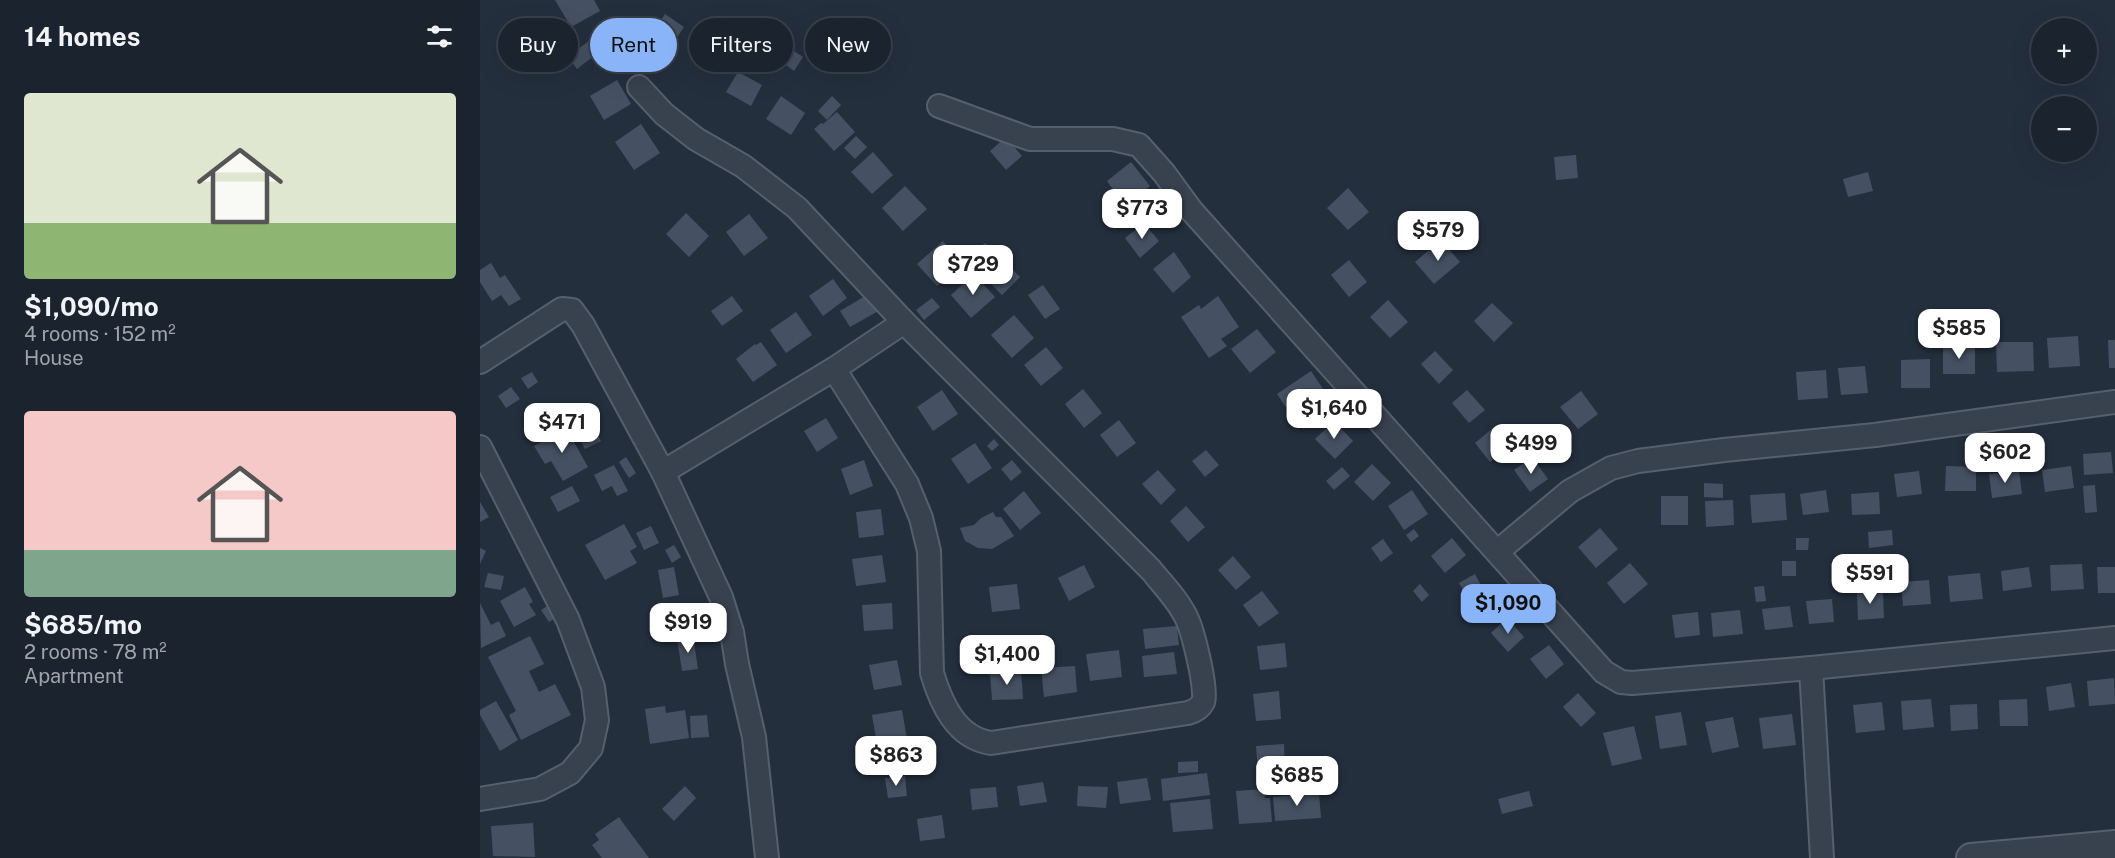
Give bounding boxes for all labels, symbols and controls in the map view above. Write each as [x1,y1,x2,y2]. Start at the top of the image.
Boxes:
chip: Buy [498,18,578,72]
chip: Rent [590,18,677,72]
chip: Filters [689,18,793,72]
chip: New [805,18,891,72]
map controls [2031,18,2097,162]
button: + [2031,18,2097,84]
icon: filters [423,20,456,53]
text: 14 homes [24,21,140,52]
button: − [2031,96,2097,162]
icon: home [186,132,294,240]
pin: $773 [1106,189,1178,240]
text: $773 [1116,196,1168,220]
pin: $579 [1402,211,1474,262]
text: $579 [1412,218,1464,242]
pin: $729 [937,245,1009,296]
text: $729 [947,252,999,276]
text: $1,090/mo [24,291,159,322]
pin: $585 [1923,309,1995,360]
text: $585 [1932,316,1986,340]
text: 4 rooms · 152 m² [24,322,176,346]
text: House [24,346,84,370]
pin: $1,640 [1285,389,1383,440]
text: $1,640 [1301,396,1367,420]
pin: $471 [526,403,598,454]
text: $471 [538,410,586,434]
pin: $499 [1495,424,1567,475]
text: $499 [1504,431,1558,455]
pin: $602 [1969,433,2041,484]
text: $602 [1979,440,2031,464]
icon: home [186,450,294,558]
pin: $591 [1834,554,1906,605]
text: $591 [1846,561,1894,585]
pin: $1,090 [1459,584,1557,635]
text: $1,090 [1475,591,1541,615]
pin: $919 [652,603,724,654]
text: $685/mo [24,609,142,640]
text: $919 [664,610,712,634]
pin: $1,400 [958,635,1056,686]
text: 2 rooms · 78 m² [24,640,167,664]
text: $1,400 [974,642,1040,666]
text: Apartment [24,664,124,688]
pin: $863 [860,736,932,787]
text: $863 [869,743,923,767]
pin: $685 [1261,756,1333,807]
text: $685 [1270,763,1324,787]

